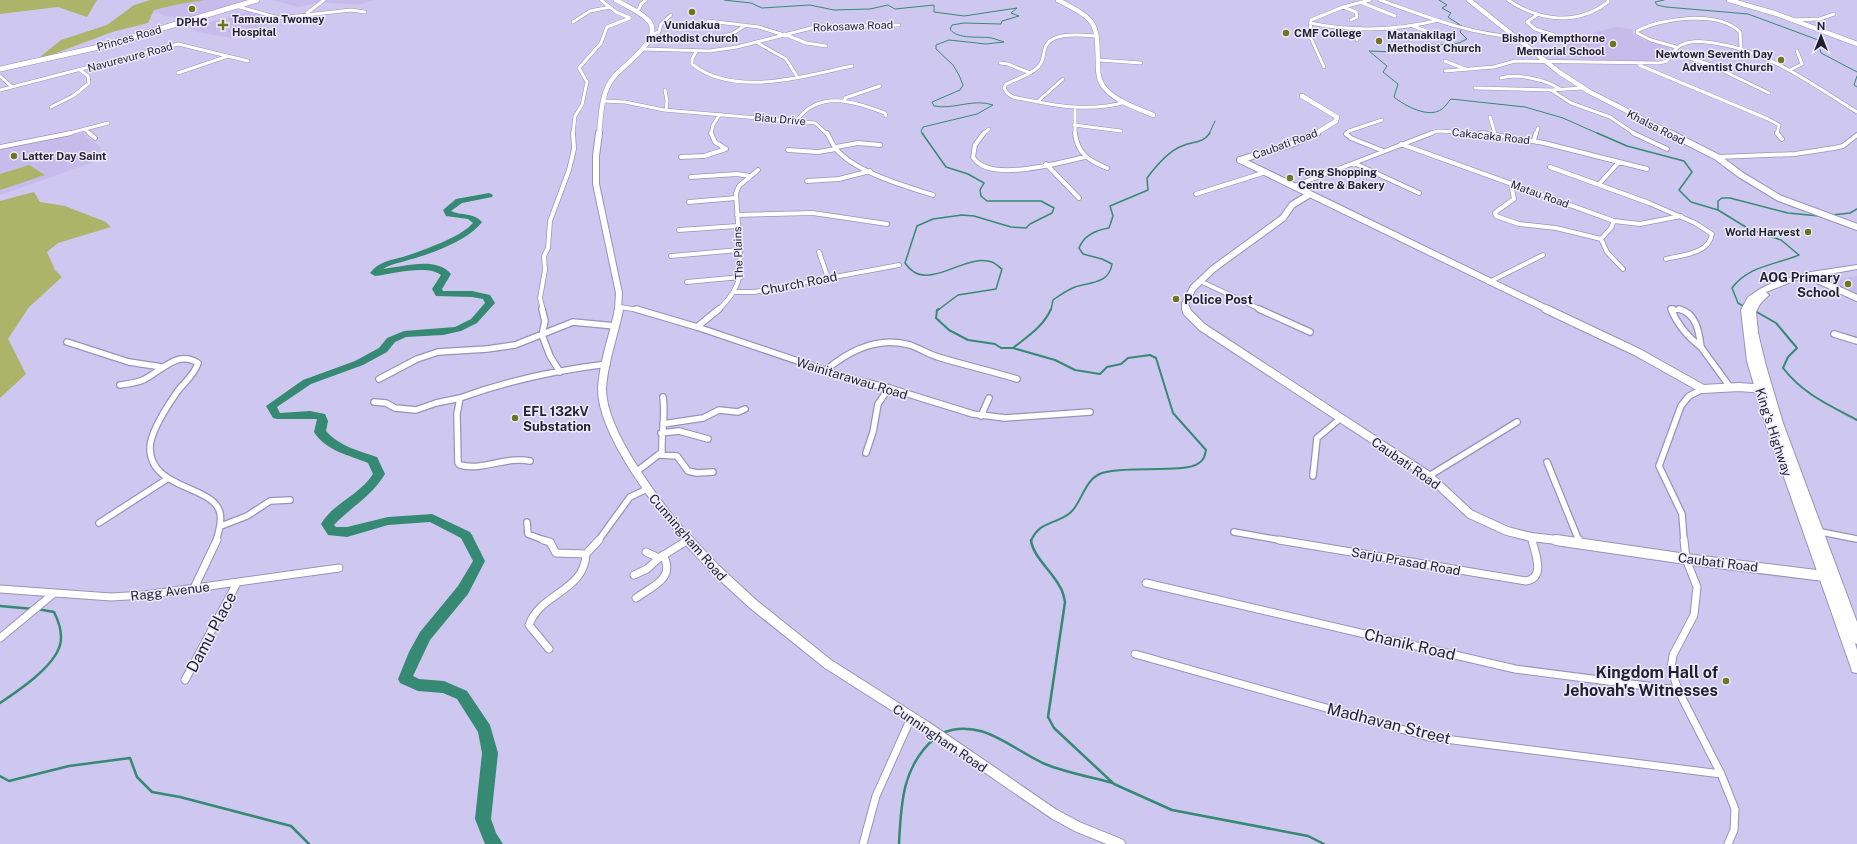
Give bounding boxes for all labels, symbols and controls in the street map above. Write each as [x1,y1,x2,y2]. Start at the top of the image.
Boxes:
marker: DPHC [187,4,197,14]
marker: Vunidakua methodist church [687,7,697,17]
place label: Tamavua Twomey Hospital [232,13,325,38]
place label: DPHC [176,16,208,28]
north arrow [1801,16,1841,56]
marker: Tamavua Twomey Hospital [217,19,229,31]
place label: Vunidakua methodist church [646,19,738,44]
street label: Rokosawa Road [813,19,893,33]
text: N [1817,20,1825,32]
street label: Princes Road [95,23,163,53]
place label: CMF College [1294,27,1362,39]
marker: CMF College [1281,28,1291,38]
place label: Matanakilagi Methodist Church [1387,29,1481,54]
place label: Bishop Kempthorne Memorial School [1502,32,1605,57]
marker: Matanakilagi Methodist Church [1374,36,1384,46]
marker: Bishop Kempthorne Memorial School [1608,39,1618,49]
street label: Navurevure Road [86,40,174,74]
place label: Newtown Seventh Day Adventist Church [1656,48,1774,73]
marker: Newtown Seventh Day Adventist Church [1776,55,1786,65]
street label: Khalsa Road [1625,107,1687,147]
street label: Biau Drive [754,111,806,127]
street label: Cakacaka Road [1451,126,1531,146]
street label: Caubati Road [1251,127,1319,161]
place label: Latter Day Saint [22,150,107,162]
marker: Latter Day Saint [9,151,19,161]
place label: Fong Shopping Centre & Bakery [1298,166,1385,191]
marker: Fong Shopping Centre & Bakery [1285,173,1295,183]
street label: Matau Road [1509,178,1571,210]
street label: The Plains [731,226,745,280]
place label: World Harvest [1725,226,1800,238]
marker: World Harvest [1803,227,1813,237]
street label: Church Road [760,269,839,298]
place label: AOG Primary School [1759,270,1841,300]
marker: AOG Primary School [1843,279,1853,289]
place label: Police Post [1184,292,1253,307]
marker: Police Post [1171,294,1181,304]
street label: Wainitarawau Road [794,354,909,403]
street label: King's Highway [1752,386,1795,478]
place label: EFL 132kV Substation [523,404,591,434]
marker: EFL 132kV Substation [510,413,520,423]
street label: Caubati Road [1368,434,1443,493]
street label: Cunningham Road [646,491,729,584]
street label: Sarju Prasad Road [1350,544,1462,578]
street label: Caubati Road [1677,550,1759,575]
street label: Ragg Avenue [130,579,211,604]
street label: Damu Place [182,589,241,676]
street label: Chanik Road [1362,625,1457,664]
place label: Kingdom Hall of Jehovah's Witnesses [1564,663,1719,700]
marker: Kingdom Hall of Jehovah's Witnesses [1721,676,1731,686]
street label: Madhavan Street [1325,699,1453,748]
street label: Cunningham Road [890,701,990,775]

